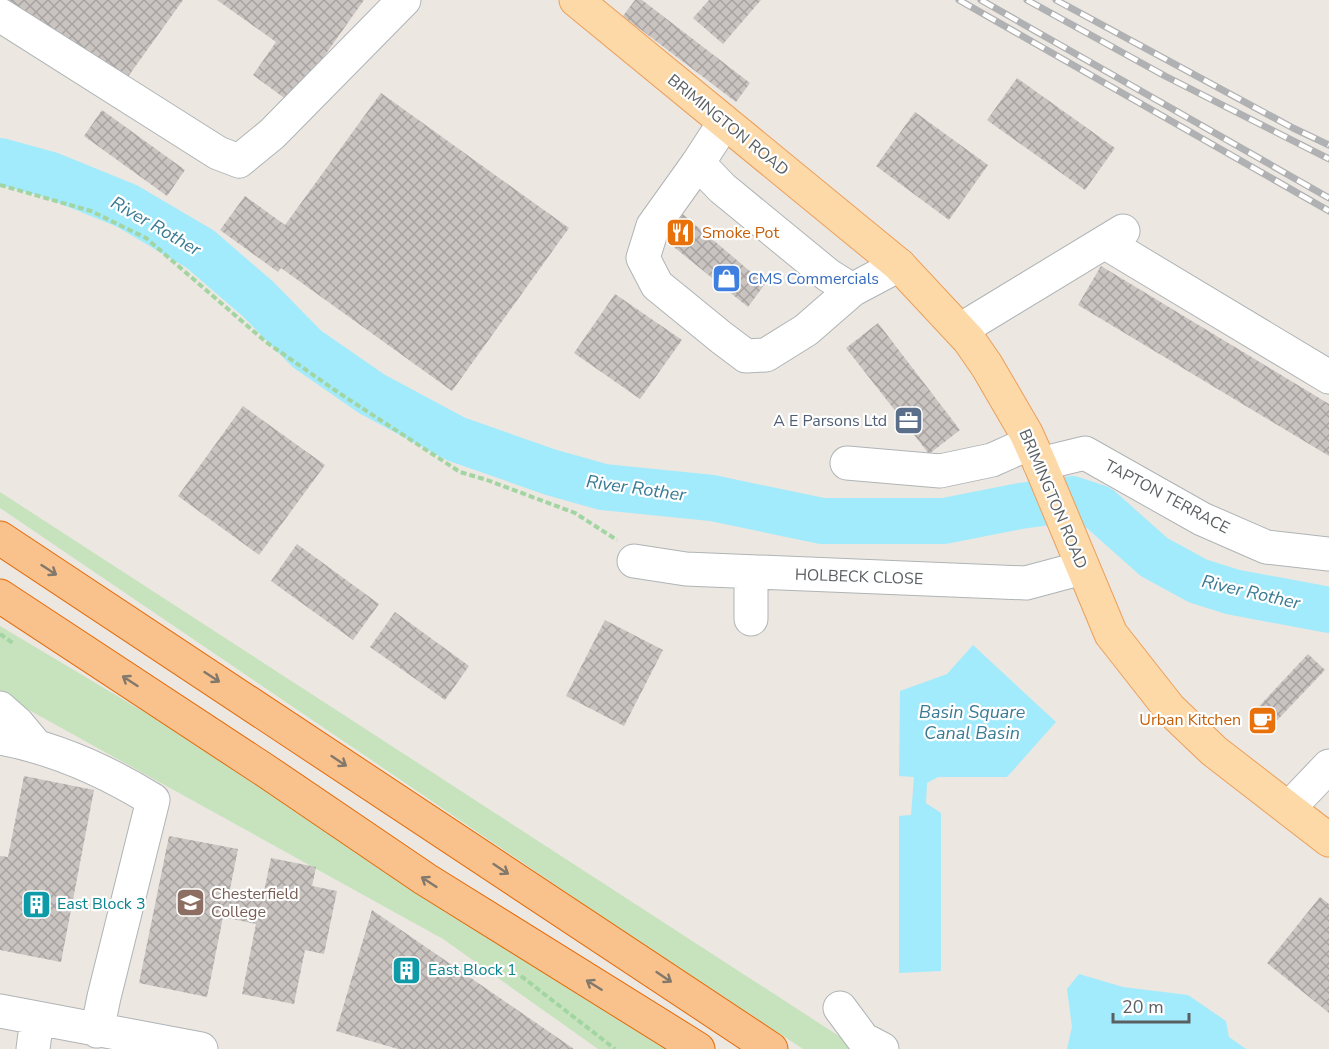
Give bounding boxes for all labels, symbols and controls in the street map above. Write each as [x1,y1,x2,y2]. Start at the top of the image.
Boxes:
street label: BRIMINGTON ROAD [663,69,793,181]
water label: River Rother [107,191,206,262]
restaurant icon: Smoke Pot [665,217,697,249]
place label: Smoke Pot [702,222,779,244]
shop icon: CMS Commercials [711,263,743,295]
place label: CMS Commercials [748,268,879,290]
office icon: A E Parsons Ltd [892,405,924,437]
place label: A E Parsons Ltd [773,410,887,432]
street label: BRIMINGTON ROAD [1014,426,1092,572]
street label: TAPTON TERRACE [1101,455,1233,539]
water label: River Rother [585,469,688,507]
one-way arrow [40,564,57,576]
street label: HOLBECK CLOSE [794,564,924,590]
water label: River Rother [1199,569,1303,615]
one-way arrow [203,671,219,683]
one-way arrow [122,675,138,687]
water label: Basin Square Canal Basin [919,700,1026,745]
cafe icon: Urban Kitchen [1246,704,1278,736]
place label: Urban Kitchen [1139,709,1241,731]
one-way arrow [330,755,347,767]
one-way arrow [492,864,509,876]
one-way arrow [421,875,438,887]
place label: Chesterfield College [211,883,299,923]
school or university icon: Chesterfield College [174,887,206,919]
building icon: East Block 3 [20,888,52,920]
place label: East Block 3 [57,893,146,915]
building icon: East Block 1 [391,954,423,986]
place label: East Block 1 [428,959,517,981]
one-way arrow [655,971,672,984]
one-way arrow [586,978,603,990]
scale bar [1113,986,1190,1024]
text: 20 m [1122,995,1164,1019]

